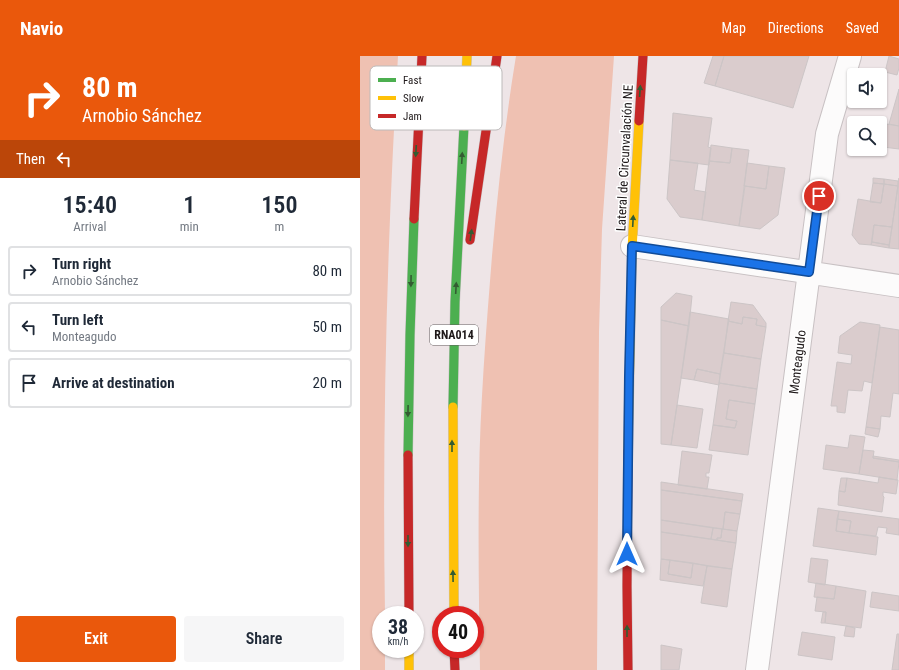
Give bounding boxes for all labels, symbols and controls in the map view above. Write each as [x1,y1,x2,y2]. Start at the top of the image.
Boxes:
text: Navio [20,17,63,40]
text: Map [722,20,746,36]
text: Directions [768,20,824,36]
text: Saved [846,20,879,36]
legend [370,66,502,130]
map controls [847,68,887,156]
button: sound [847,68,887,108]
text: 80 m [82,71,138,104]
icon: right [16,72,68,124]
text: Fast [403,74,422,87]
street label: Lateral de Circunvalación NE [613,84,636,232]
one-way arrow [637,85,644,97]
text: Slow [403,92,424,105]
text: Arnobio Sánchez [82,105,202,126]
text: Jam [403,110,422,123]
button: search [847,116,887,156]
one-way arrow [413,145,420,157]
icon: left [53,148,75,170]
text: Then [16,150,45,168]
one-way arrow [458,152,465,164]
pin [802,179,836,213]
icon: arrive [808,185,830,207]
text: 15:40 [63,191,117,219]
text: 1 [183,191,195,219]
text: 150 [261,191,297,219]
one-way arrow [630,215,637,227]
text: Arrival [73,219,106,234]
text: min [180,219,199,234]
text: m [274,219,284,234]
one-way arrow [468,229,474,241]
text: Turn right [52,255,111,273]
icon: right [18,260,40,282]
text: 80 m [312,262,342,280]
text: Arnobio Sánchez [52,273,139,288]
one-way arrow [408,275,414,288]
one-way arrow [452,282,459,294]
text: Turn left [52,311,103,329]
icon: left [18,316,40,338]
text: 50 m [312,318,342,336]
road number: RNA014 [430,325,478,345]
text: Monteagudo [52,329,116,344]
street label: Monteagudo [786,329,809,395]
icon: arrive [18,372,40,394]
text: Arrive at destination [52,374,175,392]
text: 20 m [312,374,342,392]
one-way arrow [405,405,411,418]
one-way arrow [449,439,455,452]
position arrow [606,533,648,575]
one-way arrow [405,535,411,548]
one-way arrow [450,569,456,582]
speed limit sign: 40 [432,606,484,658]
text: 38 [388,615,408,639]
button: Exit [16,616,176,662]
button: Share [184,616,344,662]
one-way arrow [624,624,630,637]
text: km/h [388,636,408,647]

